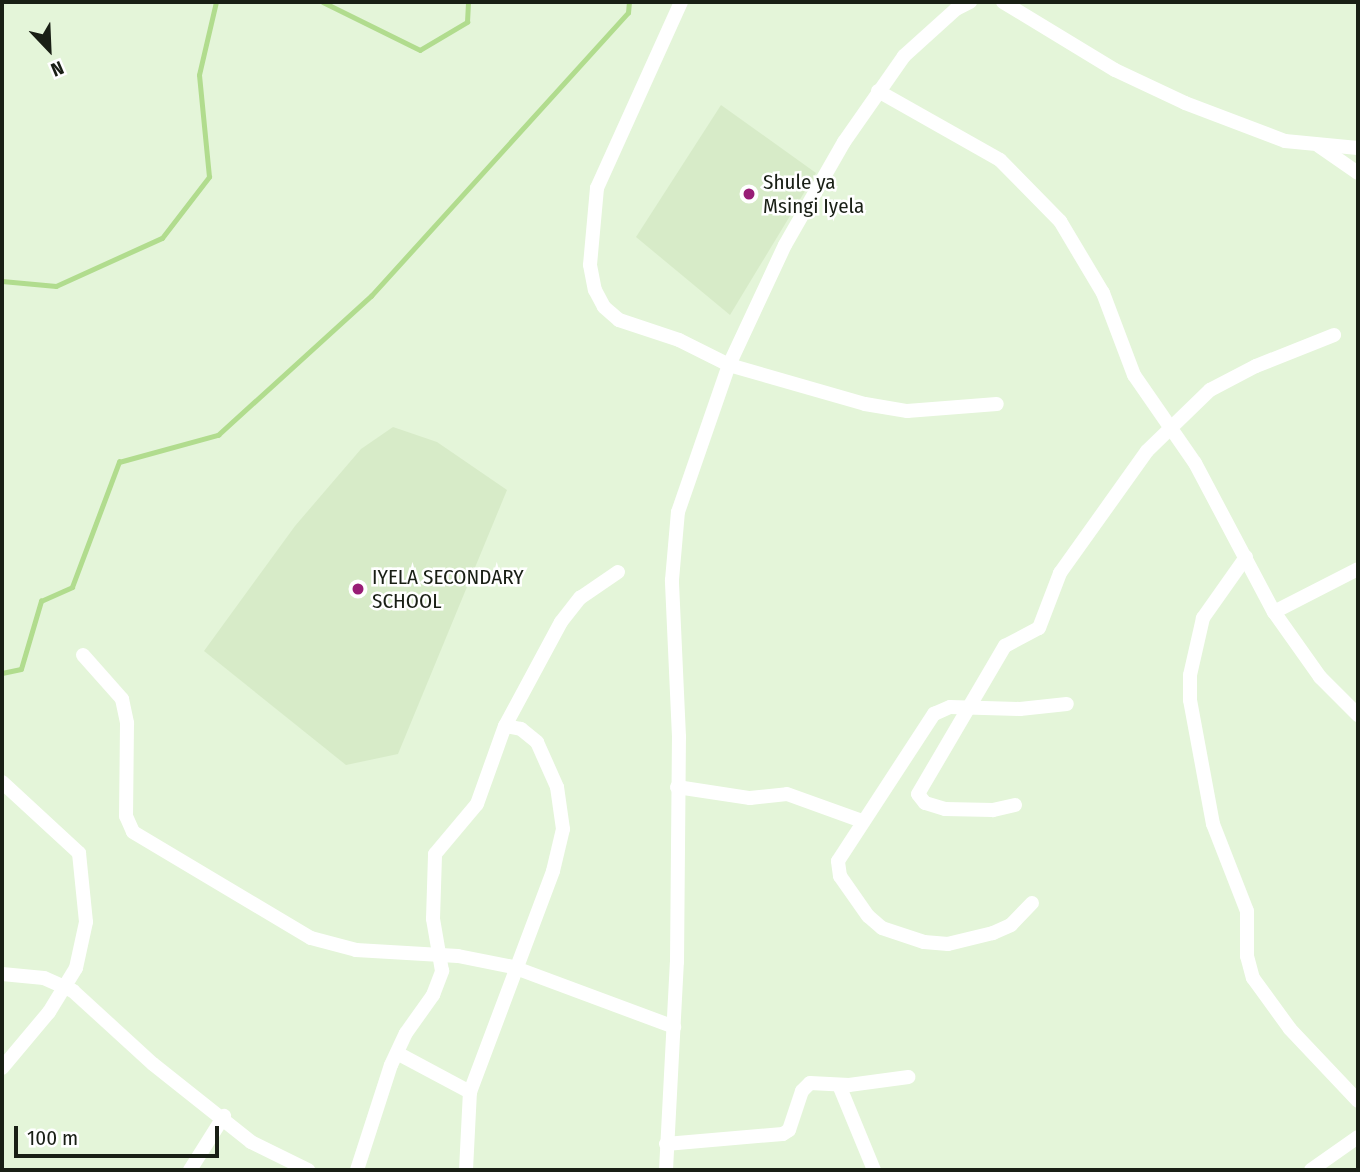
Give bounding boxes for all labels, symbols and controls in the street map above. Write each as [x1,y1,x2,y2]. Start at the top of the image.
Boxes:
north arrow [14,14,84,84]
text: N [48,56,67,82]
place label: Shule ya Msingi Iyela [763,169,864,219]
marker: Shule ya Msingi Iyela [741,186,757,202]
place label: IYELA SECONDARY SCHOOL [372,564,524,614]
marker: IYELA SECONDARY SCHOOL [350,581,366,597]
scale bar [18,1112,222,1156]
text: 100 m [27,1125,78,1151]

